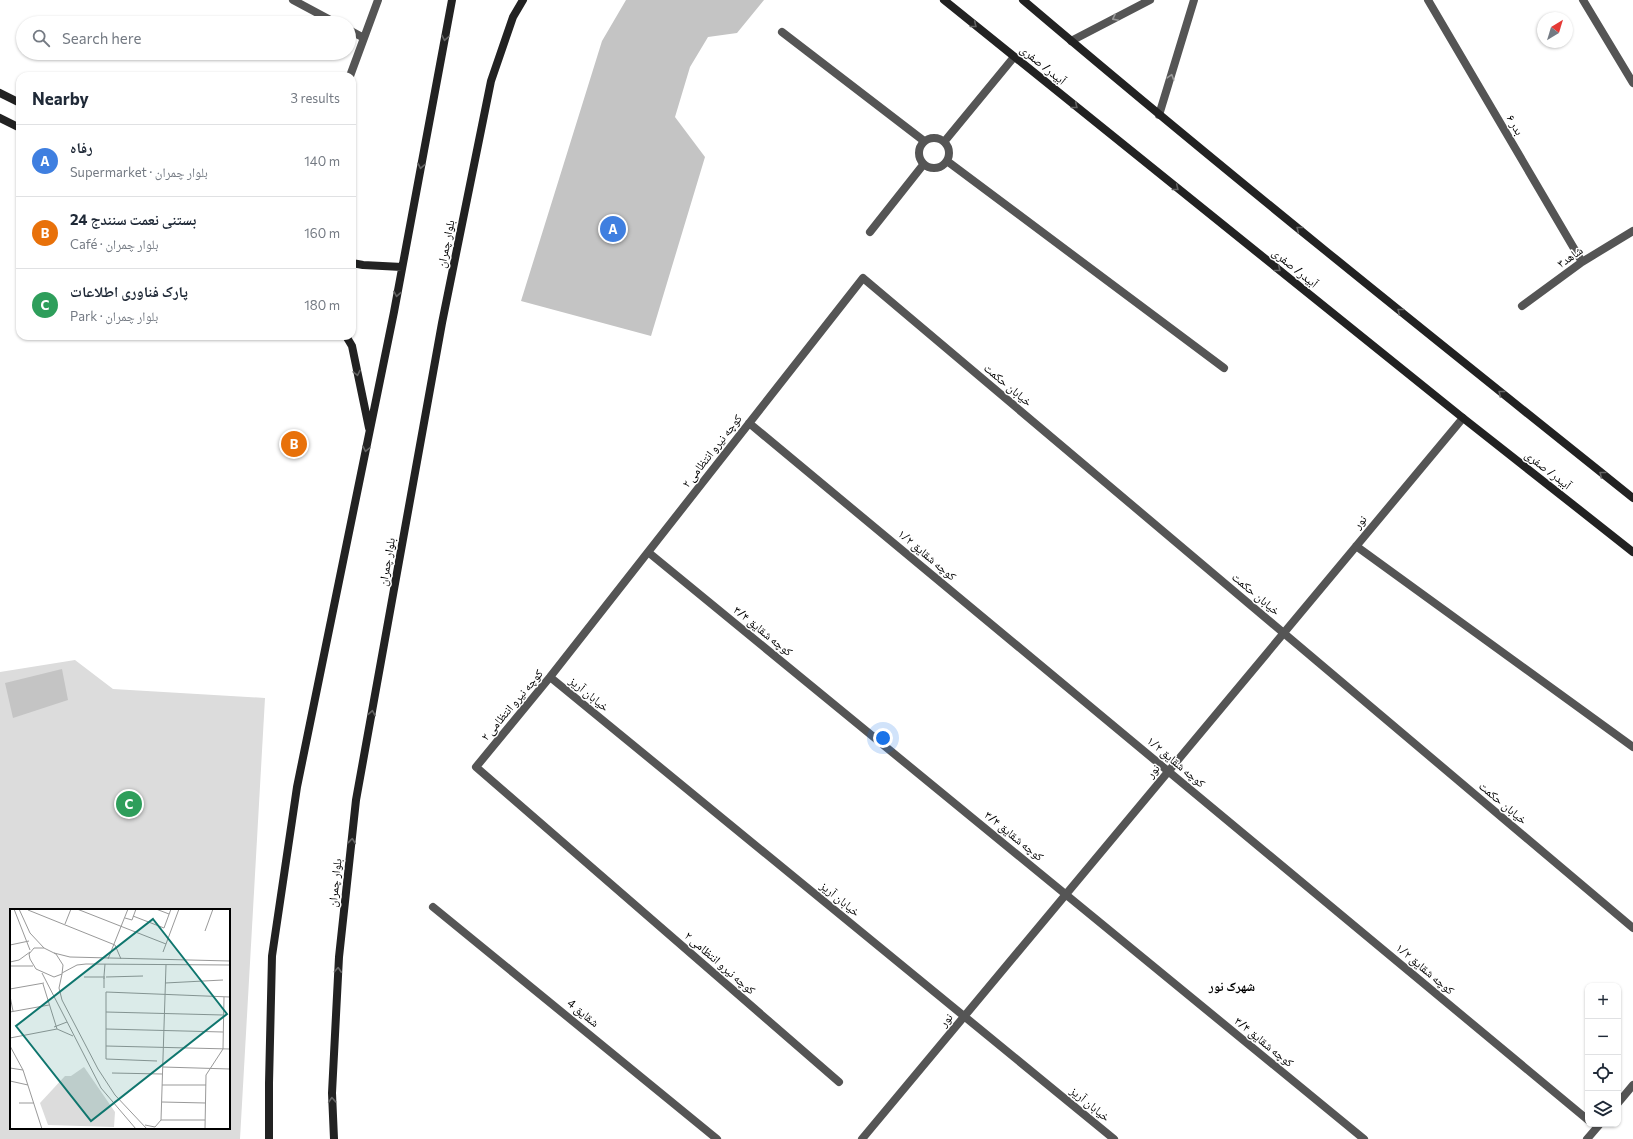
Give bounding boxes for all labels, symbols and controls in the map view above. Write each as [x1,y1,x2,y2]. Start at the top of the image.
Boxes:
north arrow [1537,12,1573,48]
one-way arrow [1112,13,1119,21]
search box [16,16,356,60]
one-way arrow [969,20,977,27]
icon: search [30,27,52,49]
text: Search here [62,29,141,47]
one-way arrow [441,35,450,41]
street label: آبیدر/ صفری [1017,42,1070,89]
one-way arrow [1166,74,1175,81]
text: Nearby [32,88,89,109]
text: 3 results [291,90,340,106]
one-way arrow [1071,102,1078,109]
street label: بدر ۶ [1503,112,1527,138]
text: رفاه [70,138,93,156]
text: A [40,153,50,169]
text: 140 m [304,153,340,169]
one-way arrow [418,163,426,169]
text: Supermarket · بلوار چمران [70,164,208,180]
one-way arrow [1172,183,1179,190]
text: بستنی نعمت سنندج 24 [70,210,197,228]
pin: A [600,214,626,244]
street label: بلوار چمران [433,218,458,269]
text: B [41,225,49,241]
text: 160 m [304,225,340,241]
one-way arrow [1296,226,1304,233]
text: Café · بلوار چمران [70,236,158,252]
street label: شاهد۳ [1554,242,1585,270]
street label: آبیدر/ صفری [1269,245,1322,292]
one-way arrow [1273,265,1280,272]
text: پارک فناوری اطلاعات [70,282,188,300]
one-way arrow [394,291,402,297]
text: C [41,297,49,313]
text: 180 m [304,297,340,313]
text: Park · بلوار چمران [70,308,158,324]
one-way arrow [1397,308,1404,315]
street label: خیابان حکمت [981,360,1036,410]
one-way arrow [353,370,361,376]
one-way arrow [1498,390,1505,397]
street label: کوچه نیرو انتظامی ۲ [678,411,745,490]
pin: B [281,429,307,459]
one-way arrow [363,446,371,452]
street label: آبیدر/ صفری [1522,447,1575,493]
one-way arrow [1600,471,1607,478]
street label: نور [1349,512,1369,532]
street label: کوچه شقایق ۱/۲ [895,526,960,584]
street label: بلوار چمران [375,536,399,587]
street label: خیابان حکمت [1229,569,1284,619]
street label: کوچه شقایق ۳/۴ [731,602,796,659]
street label: کوچه نیرو انتظامی ۲ [477,666,546,744]
street label: خیابان آریز [565,672,613,715]
one-way arrow [367,709,376,716]
your location [873,728,893,748]
street label: کوچه شقایق ۱/۲ [1144,733,1209,791]
street label: نور [1142,761,1162,781]
street label: خیابان حکمت [1476,778,1531,828]
pin: C [116,789,142,819]
street label: کوچه شقایق ۳/۴ [982,807,1047,864]
one-way arrow [347,838,356,844]
street label: بلوار چمران [324,858,345,908]
street label: خیابان آریز [816,877,864,920]
inset map [10,909,230,1129]
street label: کوچه نیرو انتظامی ۲ [682,928,759,998]
street label: کوچه شقایق ۱/۲ [1393,940,1458,998]
one-way arrow [334,967,342,973]
district label: شهرک نور [1208,978,1255,994]
map controls [1585,983,1621,1127]
button: + [1585,983,1621,1019]
street label: شقایق 4 [564,995,602,1030]
street label: نور [935,1010,955,1030]
street label: کوچه شقایق ۳/۴ [1232,1013,1297,1070]
button: − [1585,1019,1621,1055]
button: locate [1585,1055,1621,1091]
street label: خیابان آریز [1066,1082,1114,1125]
button: layers [1585,1091,1621,1127]
one-way arrow [328,1097,336,1103]

